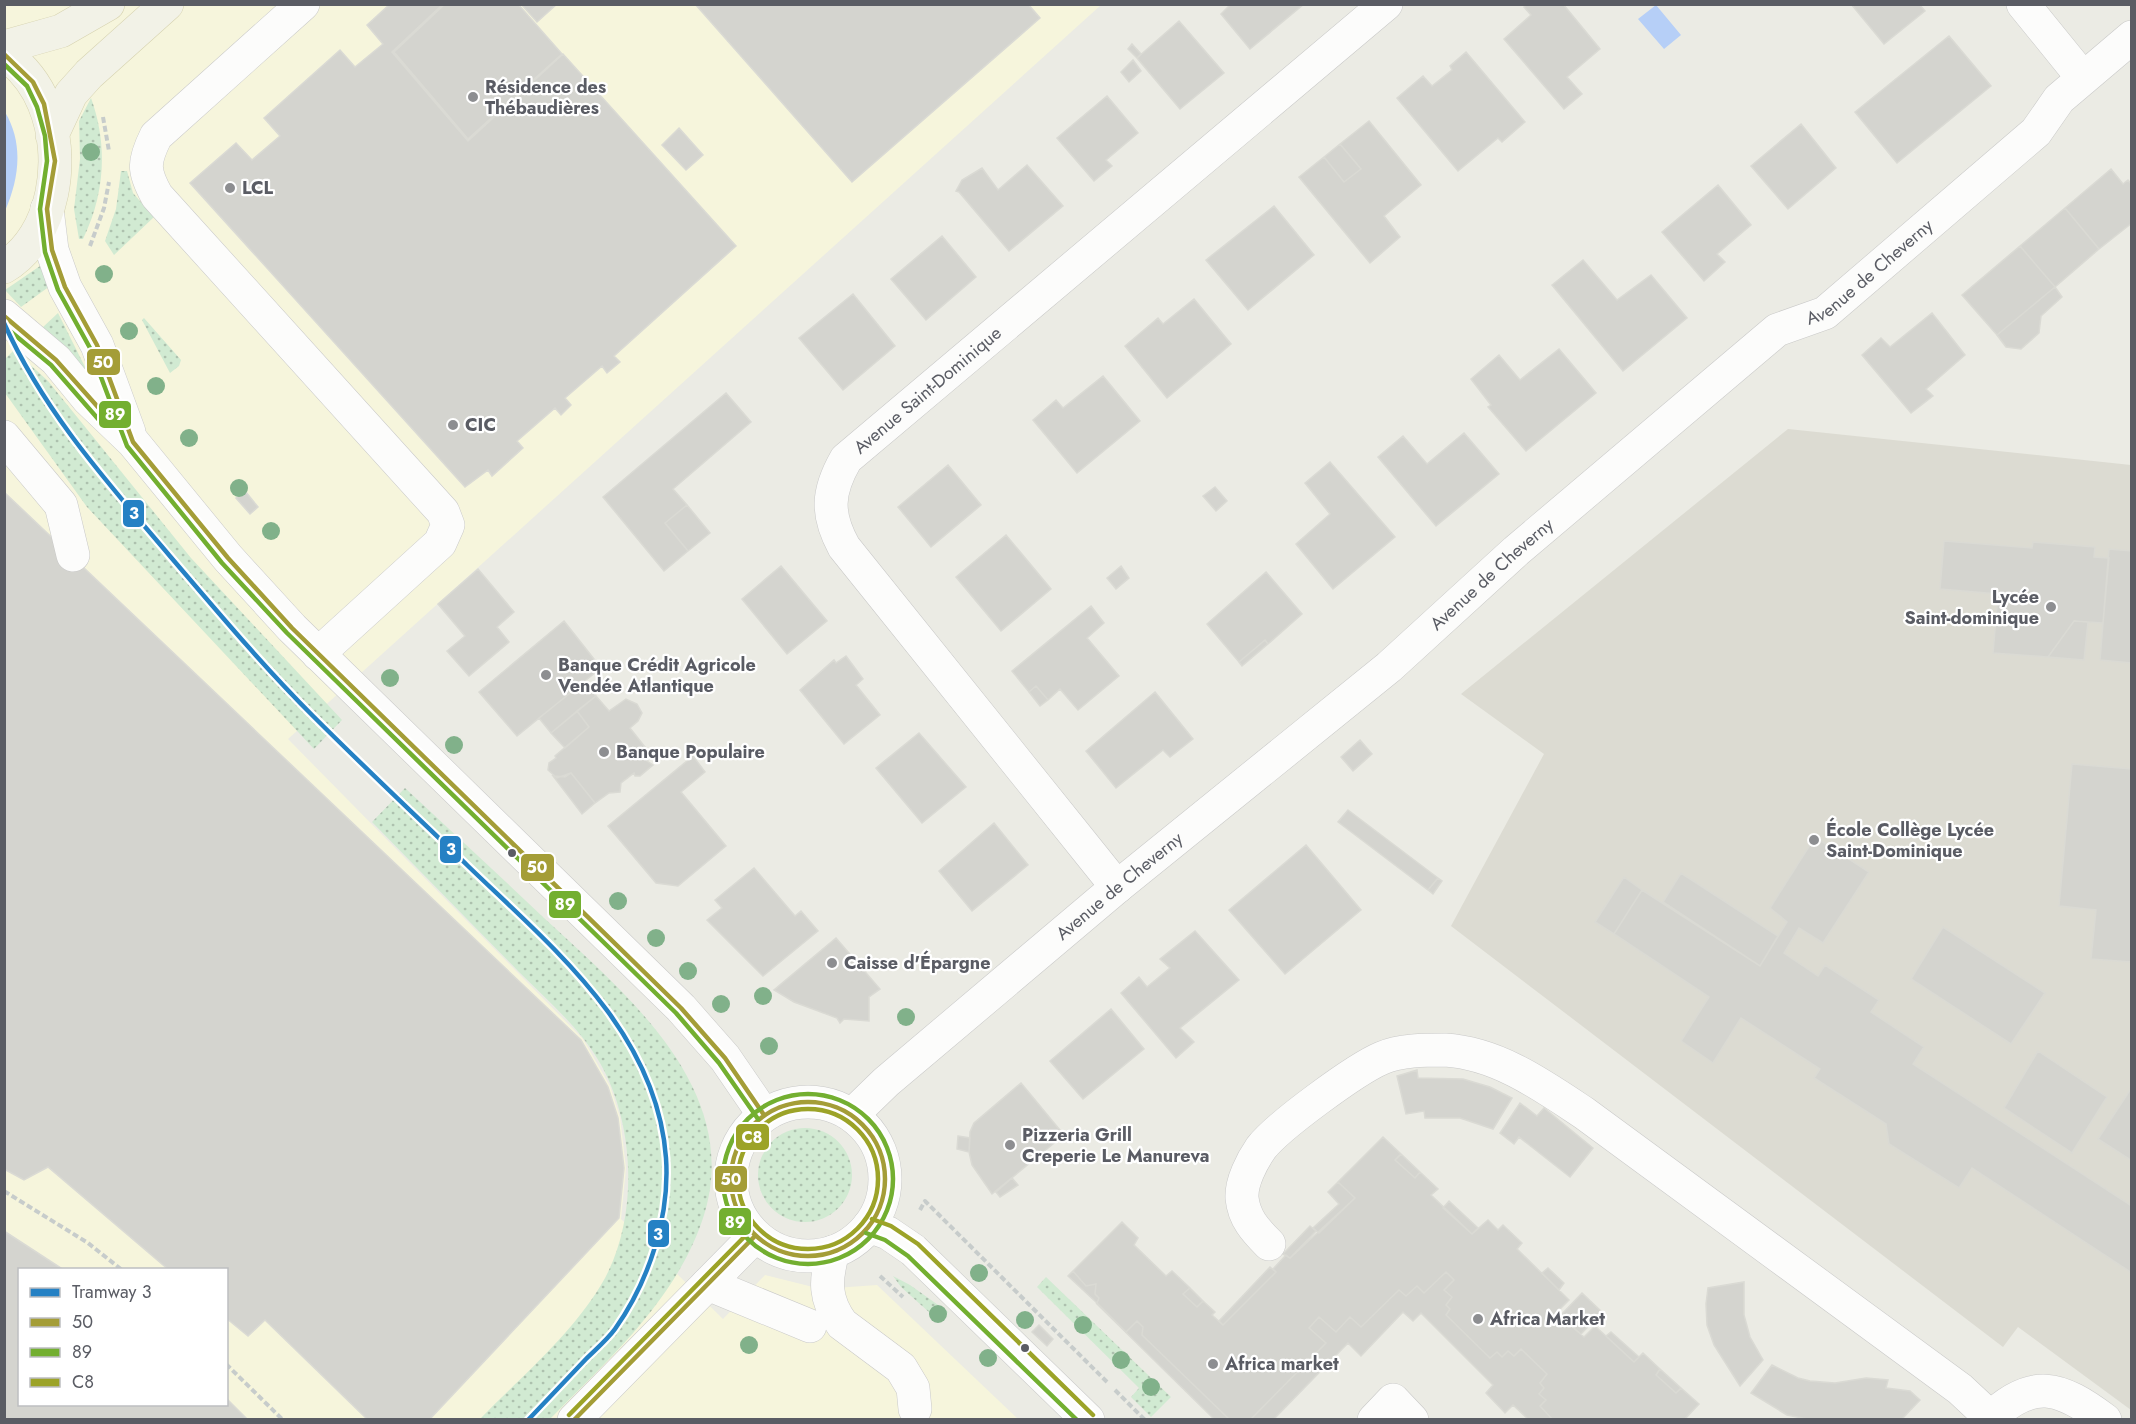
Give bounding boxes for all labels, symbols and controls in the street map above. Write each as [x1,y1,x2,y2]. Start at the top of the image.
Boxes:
place label: Résidence des Thébaudières [485,74,606,121]
marker: Résidence des Thébaudières [466,90,480,104]
place label: LCL [242,175,274,201]
marker: LCL [223,181,237,195]
street label: Avenue de Cheverny [1802,213,1939,332]
street label: Avenue Saint-Dominique [848,320,1007,460]
line badge: 50 [86,348,121,376]
text: 50 [93,351,113,374]
line badge: 89 [98,400,132,429]
text: 89 [105,403,125,426]
place label: CIC [465,412,496,438]
marker: CIC [446,418,460,432]
line badge: 3 [122,499,145,528]
text: 3 [129,502,139,525]
street label: Avenue de Cheverny [1424,512,1559,636]
place label: Lycée Saint-dominique [1904,584,2039,631]
marker: Lycée Saint-dominique [2044,600,2058,614]
place label: Banque Crédit Agricole Vendée Atlantique [557,652,756,699]
marker: Banque Crédit Agricole Vendée Atlantique [539,668,553,682]
place label: Banque Populaire [616,739,765,765]
marker: Banque Populaire [597,745,611,759]
place label: École Collège Lycée Saint-Dominique [1826,817,1994,864]
street label: Avenue de Cheverny [1050,826,1188,946]
marker: École Collège Lycée Saint-Dominique [1807,833,1821,847]
line badge: 3 [439,835,462,864]
text: 3 [446,838,456,861]
unlabelled marker [506,847,518,859]
line badge: 50 [520,853,555,882]
text: 50 [527,856,547,879]
line badge: 89 [548,890,582,919]
text: 89 [555,893,575,916]
place label: Caisse d'Épargne [844,950,990,976]
marker: Caisse d'Épargne [825,956,839,970]
place label: Pizzeria Grill Creperie Le Manureva [1022,1122,1210,1169]
line badge: C8 [735,1123,770,1151]
text: C8 [741,1126,763,1149]
marker: Pizzeria Grill Creperie Le Manureva [1003,1138,1017,1152]
line badge: 50 [714,1165,748,1193]
text: 50 [721,1168,741,1191]
line badge: 89 [718,1207,752,1236]
text: 89 [725,1211,745,1234]
line badge: 3 [647,1219,670,1248]
text: 3 [653,1223,663,1246]
legend [18,1268,228,1406]
text: Tramway 3 [72,1279,152,1305]
place label: Africa Market [1489,1306,1605,1332]
text: 50 [72,1309,93,1335]
marker: Africa Market [1471,1312,1485,1326]
text: 89 [72,1339,92,1365]
unlabelled marker [1019,1342,1031,1354]
place label: Africa market [1224,1351,1339,1377]
marker: Africa market [1206,1357,1220,1371]
text: C8 [72,1369,94,1395]

